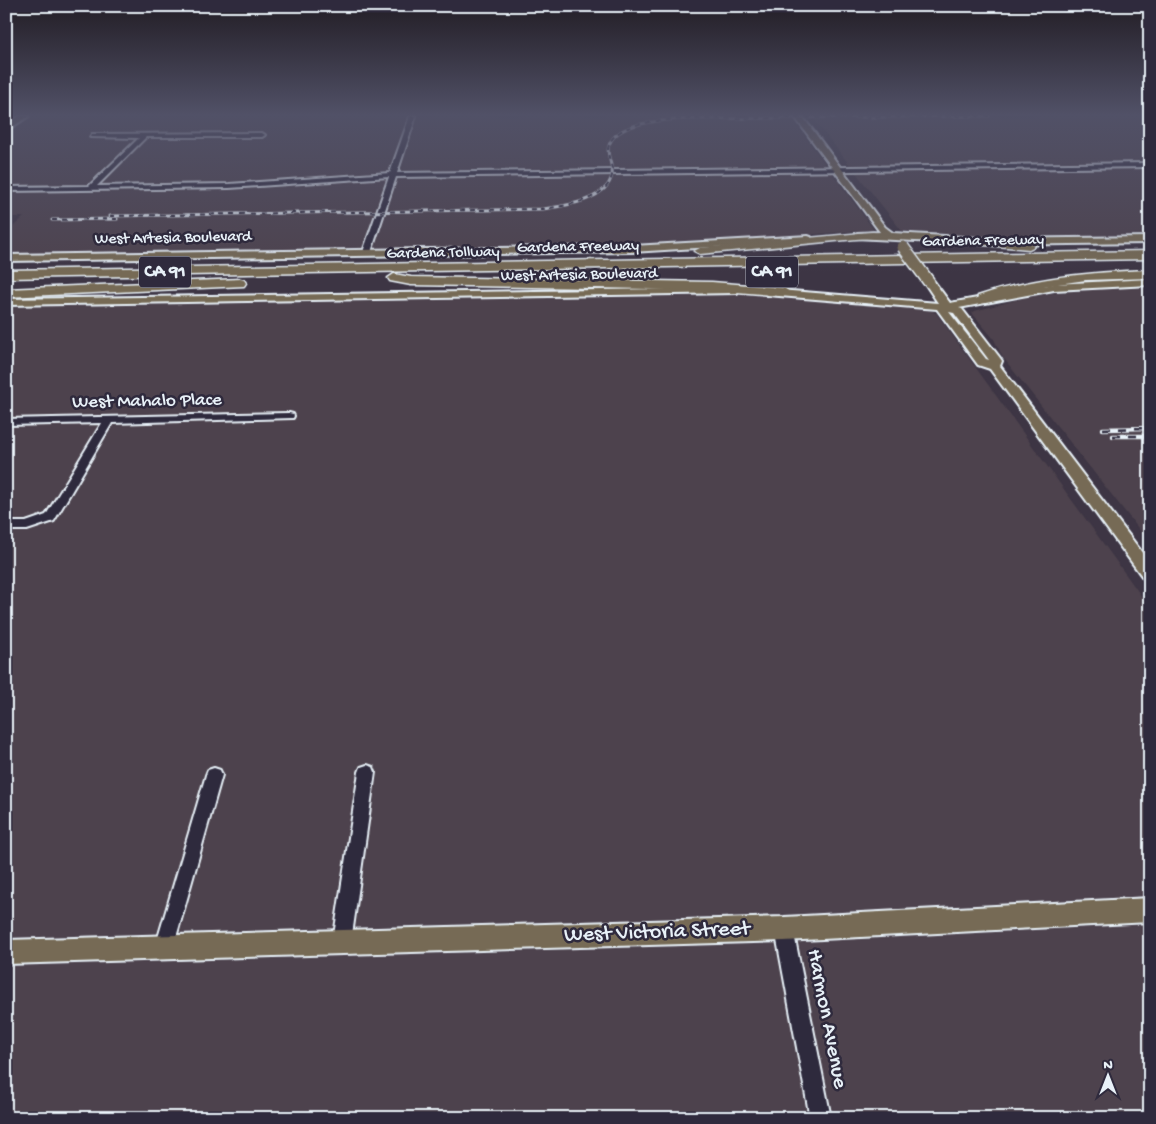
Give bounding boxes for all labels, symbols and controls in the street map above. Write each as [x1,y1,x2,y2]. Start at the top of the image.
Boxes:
street label: West Artesia Boulevard [94,228,253,250]
street label: Gardena Freeway [922,231,1044,253]
street label: Gardena Freeway [517,237,639,259]
street label: Gardena Tollway [386,244,500,264]
road number: CA 91 [139,256,191,288]
road number: CA 91 [746,256,798,288]
street label: West Artesia Boulevard [500,265,659,287]
street label: West Mahalo Place [72,389,222,415]
street label: West Victoria Street [564,917,752,949]
street label: Harmon Avenue [800,947,852,1092]
north arrow [1084,1052,1134,1102]
text: N [1103,1057,1113,1074]

